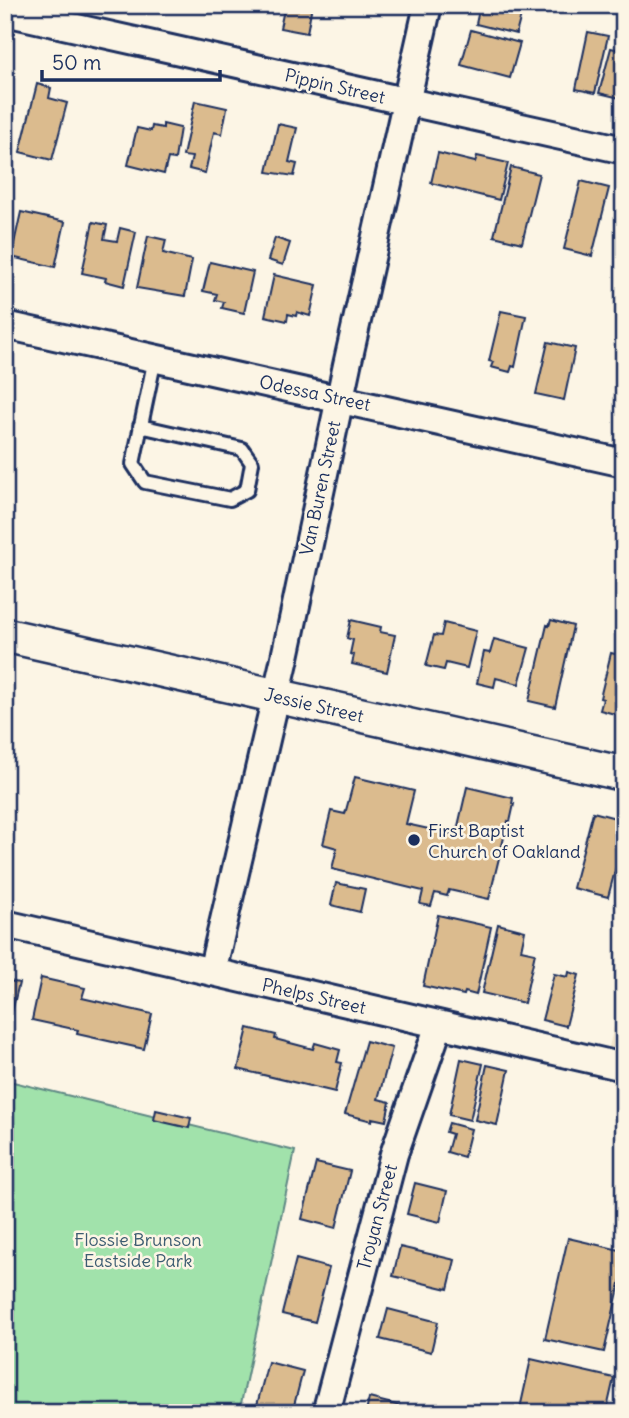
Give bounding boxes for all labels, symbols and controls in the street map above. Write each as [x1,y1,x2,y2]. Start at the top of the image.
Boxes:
scale bar [42,38,220,82]
text: 50 m [52,49,101,76]
street label: Pippin Street [283,63,387,109]
street label: Odessa Street [257,370,373,416]
street label: Van Buren Street [295,419,345,557]
street label: Jessie Street [262,682,366,728]
place label: First Baptist Church of Oakland [428,819,581,863]
marker: First Baptist Church of Oakland [406,832,422,848]
street label: Phelps Street [260,973,368,1019]
street label: Troyan Street [352,1162,402,1272]
park label: Flossie Brunson Eastside Park [74,1228,202,1272]

